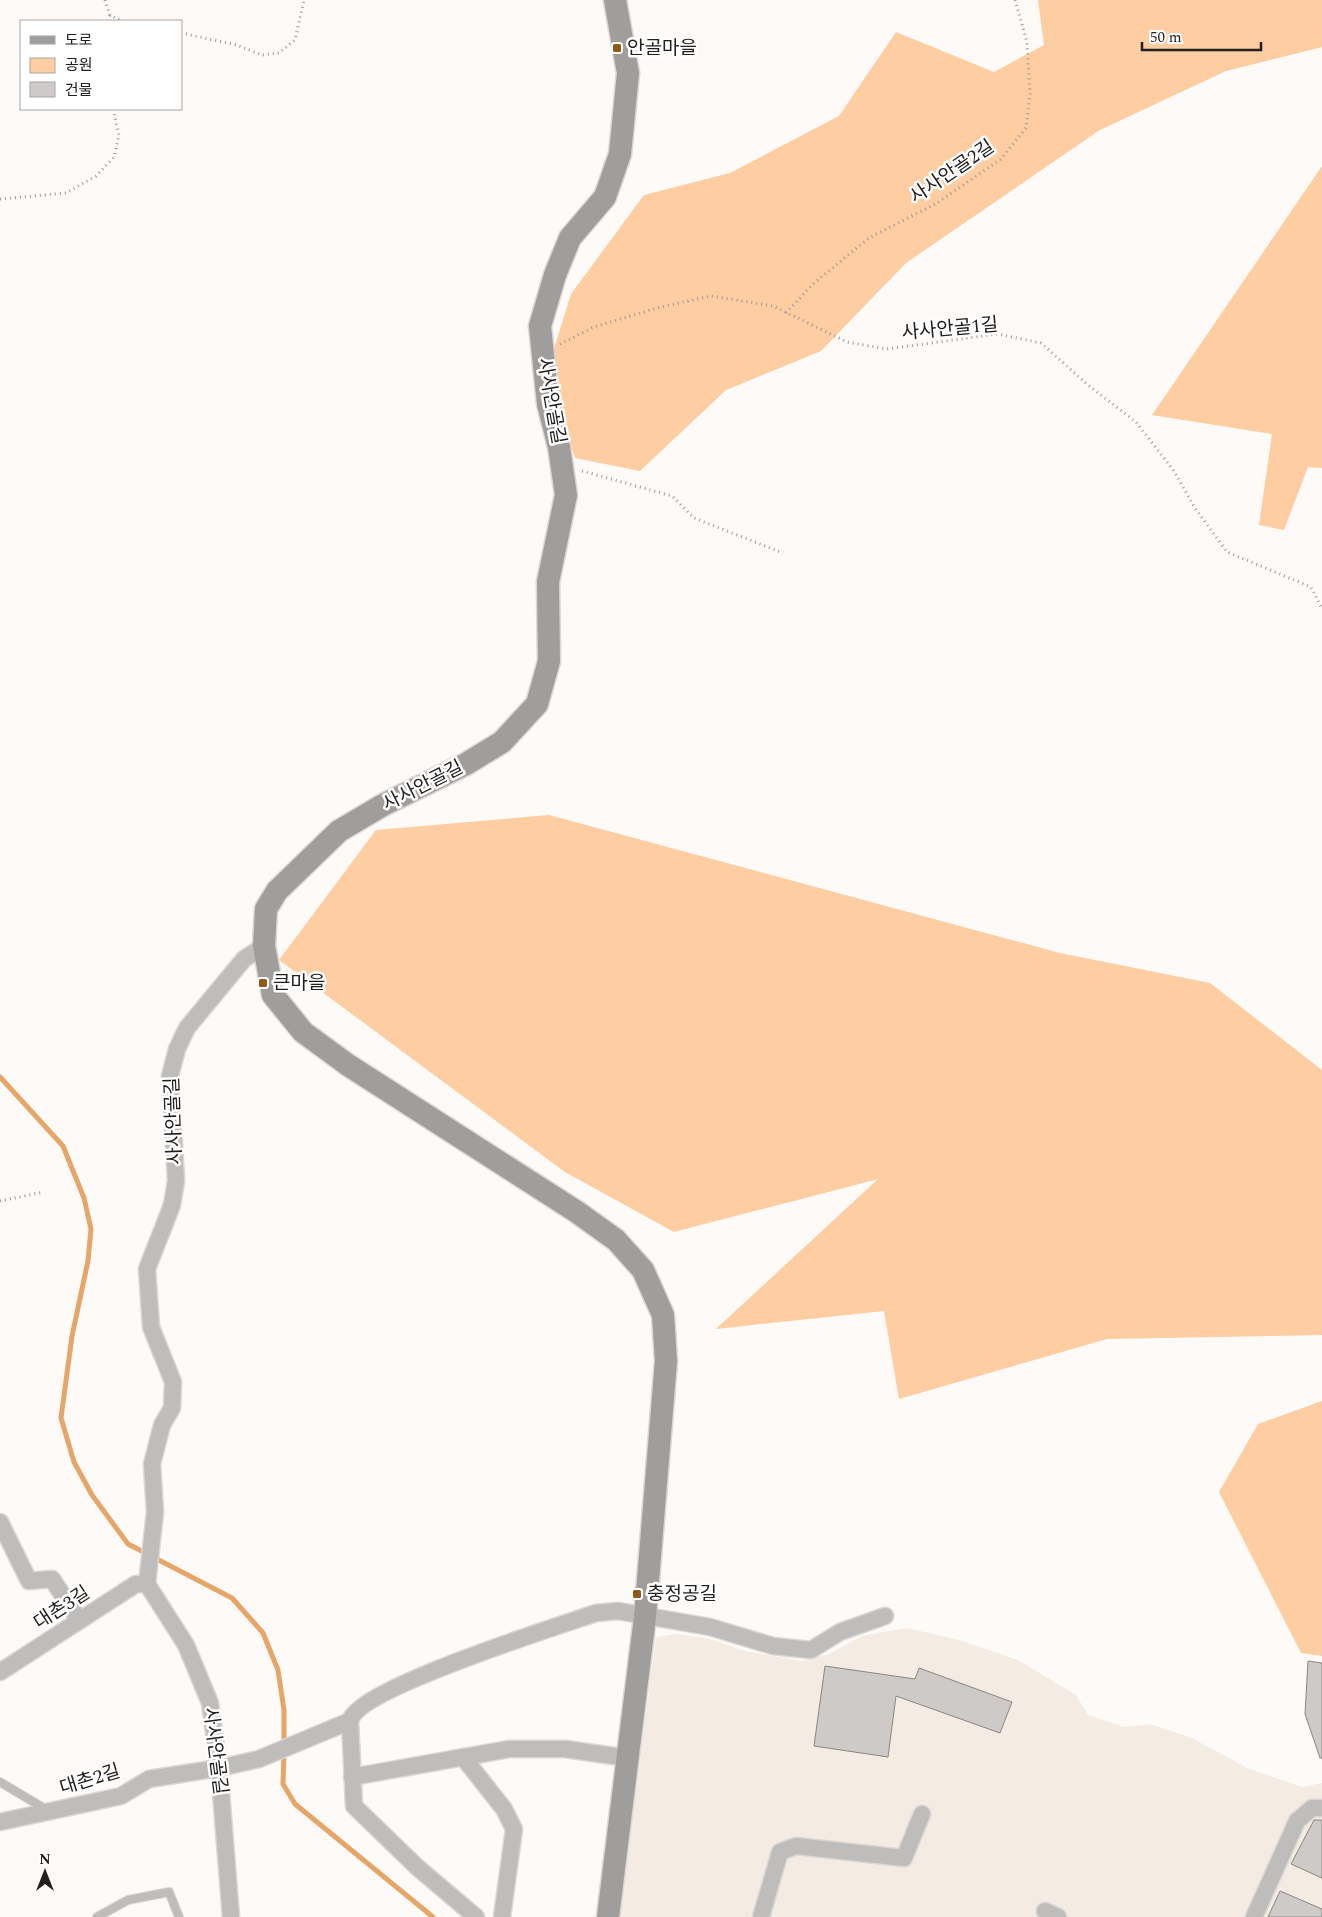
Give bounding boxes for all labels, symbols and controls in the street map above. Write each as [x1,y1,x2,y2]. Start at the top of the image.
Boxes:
legend [20,20,182,110]
scale bar [1142,20,1261,52]
text: 50 m [1150,26,1182,49]
text: 도로 [65,29,93,52]
place label: 안골마을 [627,34,697,63]
marker: 안골마을 [611,42,623,54]
text: 공원 [65,54,93,77]
text: 건물 [65,79,93,102]
street label: 사사안골2길 [904,133,1000,211]
street label: 사사안골1길 [900,310,1000,348]
street label: 사사안골길 [529,355,573,447]
street label: 사사안골길 [377,753,469,819]
place label: 큰마을 [273,969,325,998]
marker: 큰마을 [257,977,269,989]
street label: 사사안골길 [158,1077,190,1165]
street label: 대촌3길 [28,1579,96,1637]
place label: 충정공길 [647,1580,717,1609]
marker: 충정공길 [631,1588,643,1600]
street label: 사사안골길 [195,1706,235,1796]
street label: 대촌2길 [56,1757,124,1803]
north arrow [20,1847,70,1897]
text: N [39,1849,51,1870]

